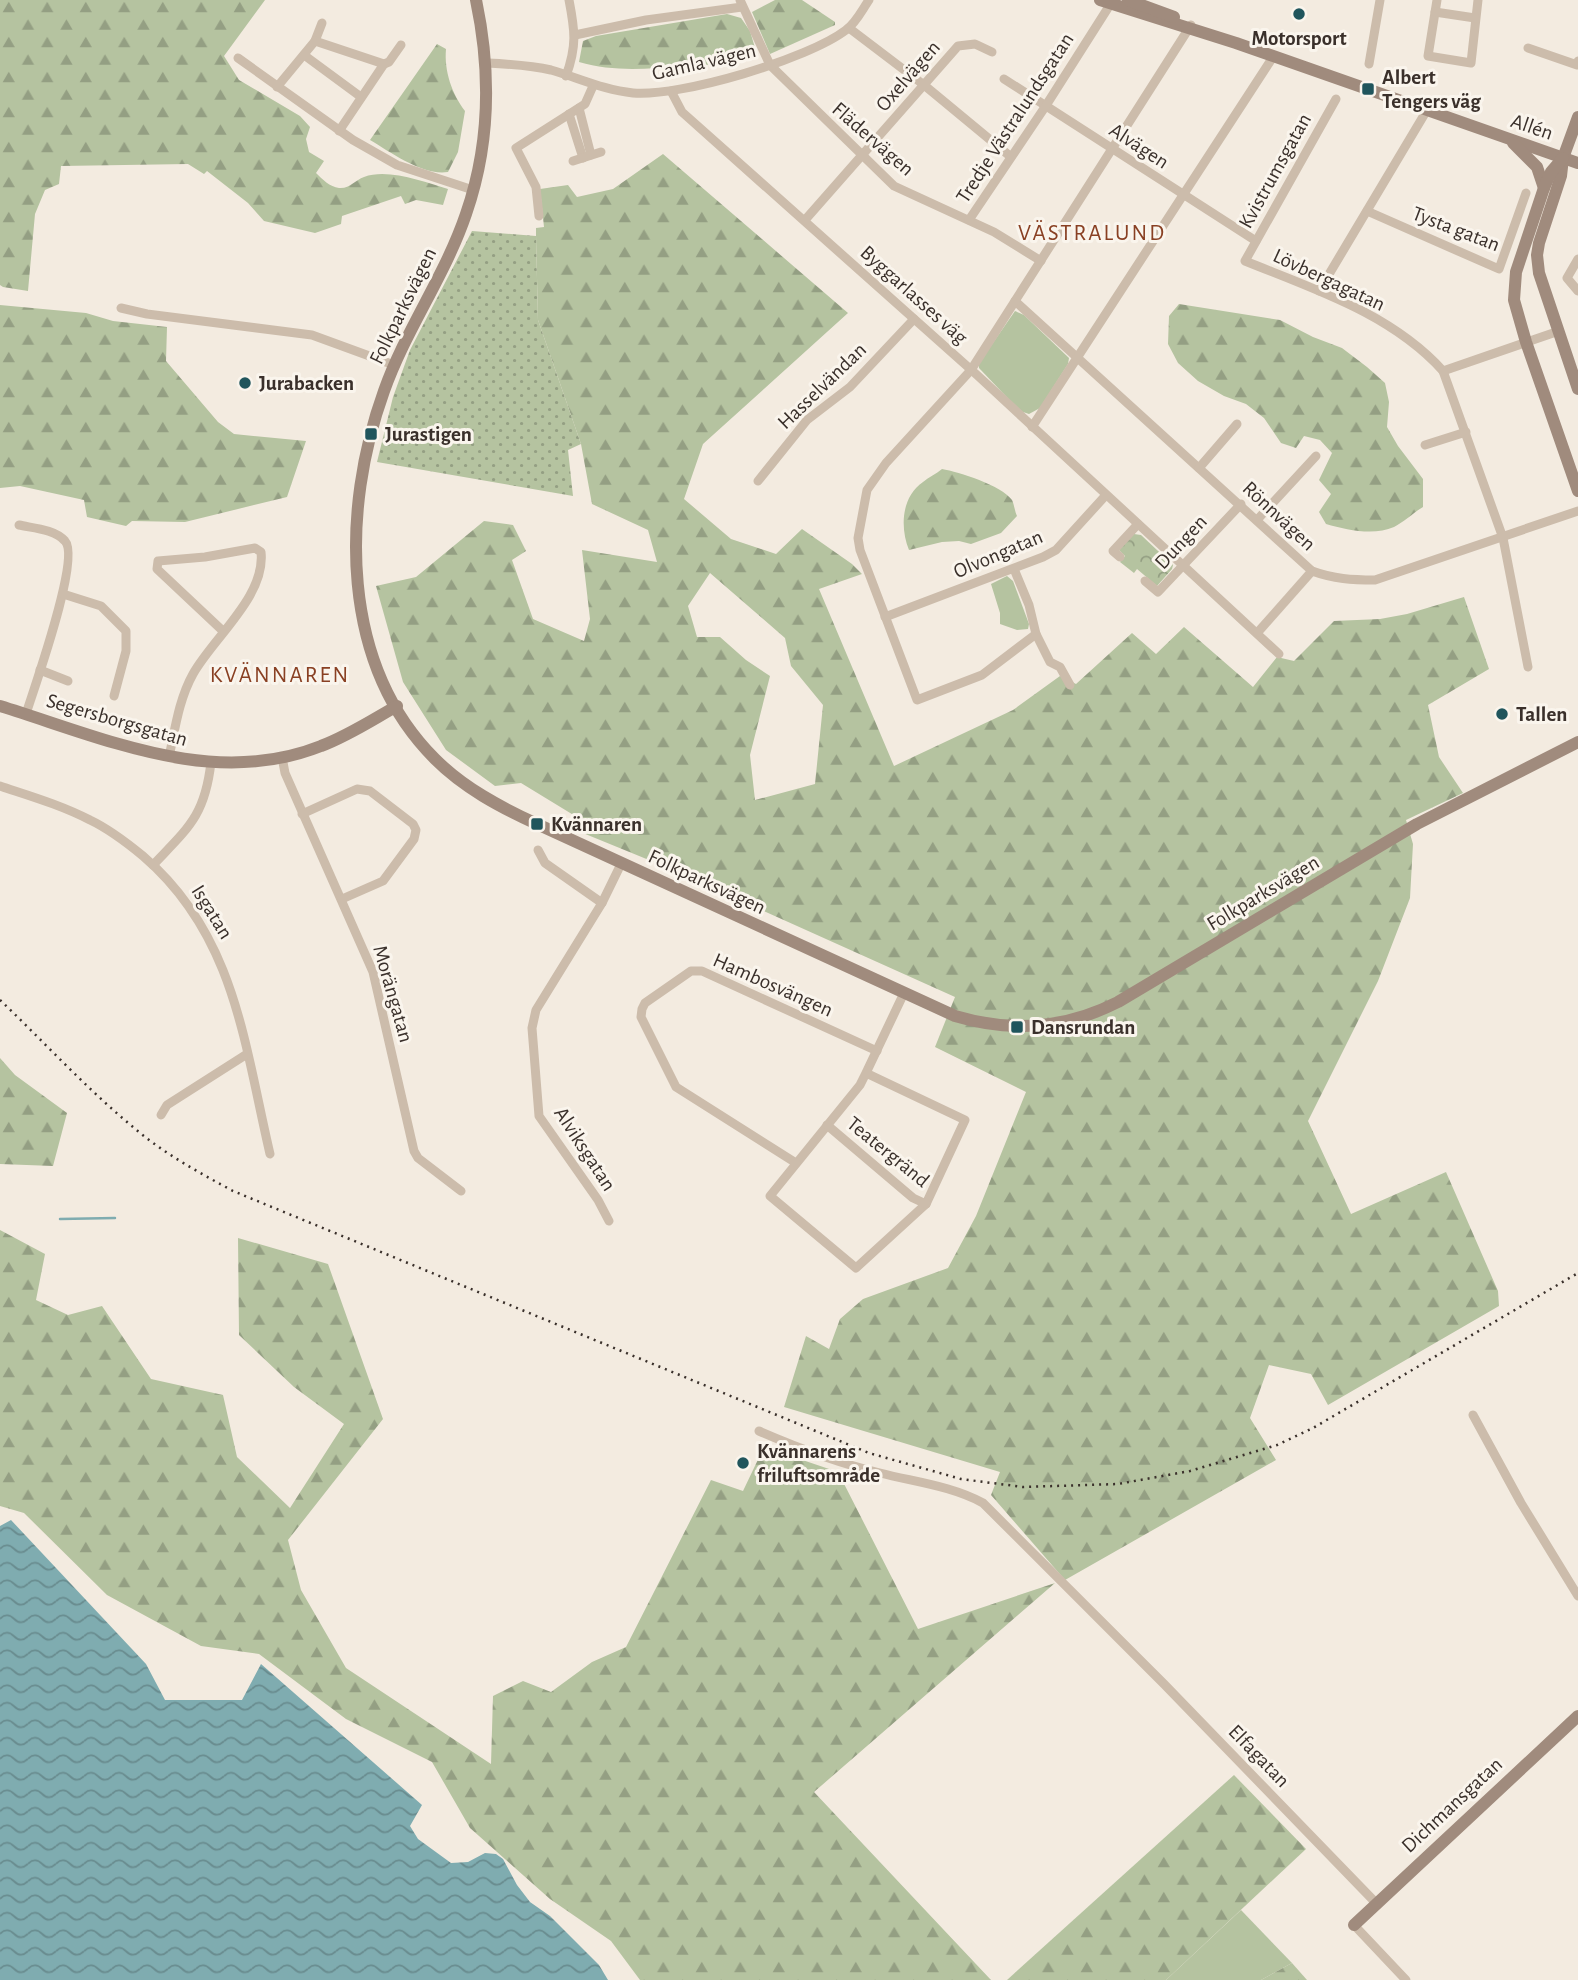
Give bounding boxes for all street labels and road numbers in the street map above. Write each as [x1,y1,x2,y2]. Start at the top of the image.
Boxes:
street label: Tredje Västralundsgatan [952,29,1078,207]
street label: Oxelvägen [872,37,944,115]
street label: Gamla vägen [650,40,758,84]
street label: Flädervägen [828,98,918,180]
street label: Kvistrumsgatan [1235,110,1315,232]
street label: Allén [1508,110,1556,144]
street label: Alvägen [1105,119,1173,173]
street label: Tysta gatan [1409,203,1503,255]
street label: Byggarlasses väg [856,242,972,349]
street label: Folkparksvägen [366,244,440,368]
street label: Lövbergagatan [1270,245,1388,315]
street label: Hasselvändan [774,339,870,433]
street label: Rönnvägen [1239,477,1319,555]
street label: Dungen [1151,511,1211,573]
street label: Olvongatan [950,526,1046,582]
street label: Segersborgsgatan [44,690,190,750]
street label: Folkparksvägen [645,846,769,918]
street label: Folkparksvägen [1203,851,1323,935]
street label: Isgatan [187,881,237,943]
street label: Morängatan [369,943,417,1045]
street label: Hambosvängen [710,949,836,1021]
street label: Alviksgatan [550,1103,620,1195]
street label: Teatergränd [843,1113,933,1191]
street label: Elfagatan [1224,1721,1294,1791]
street label: Dichmansgatan [1398,1753,1506,1857]

